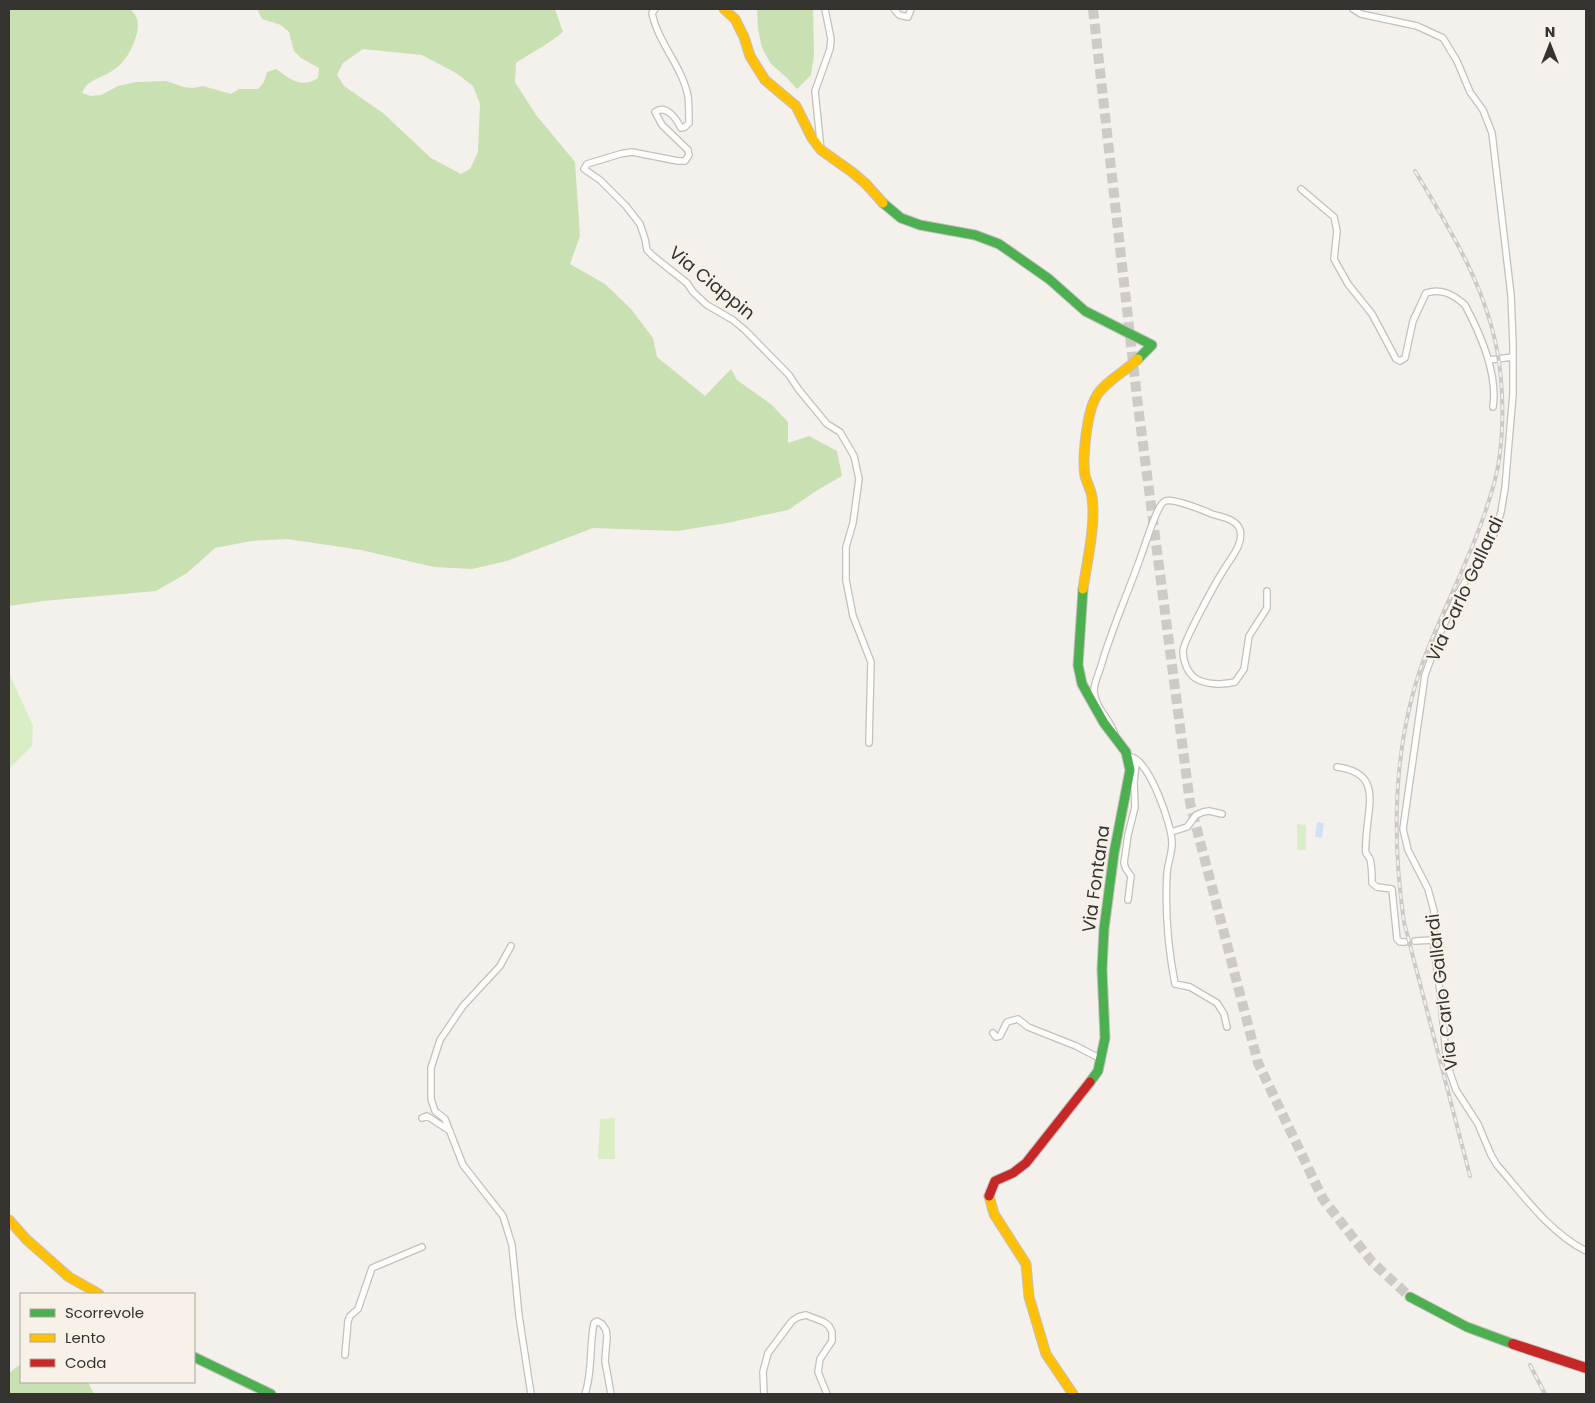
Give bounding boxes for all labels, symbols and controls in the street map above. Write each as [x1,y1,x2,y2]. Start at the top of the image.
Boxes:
north arrow [1525,20,1575,70]
text: N [1545,22,1555,42]
street label: Via Ciappin [664,240,761,325]
street label: Via Carlo Gallardi [1420,512,1509,665]
street label: Via Fontana [1076,824,1115,934]
street label: Via Carlo Gallardi [1419,912,1464,1072]
legend [20,1293,195,1383]
text: Scorrevole [65,1302,144,1323]
text: Lento [65,1327,105,1348]
text: Coda [65,1352,106,1373]

